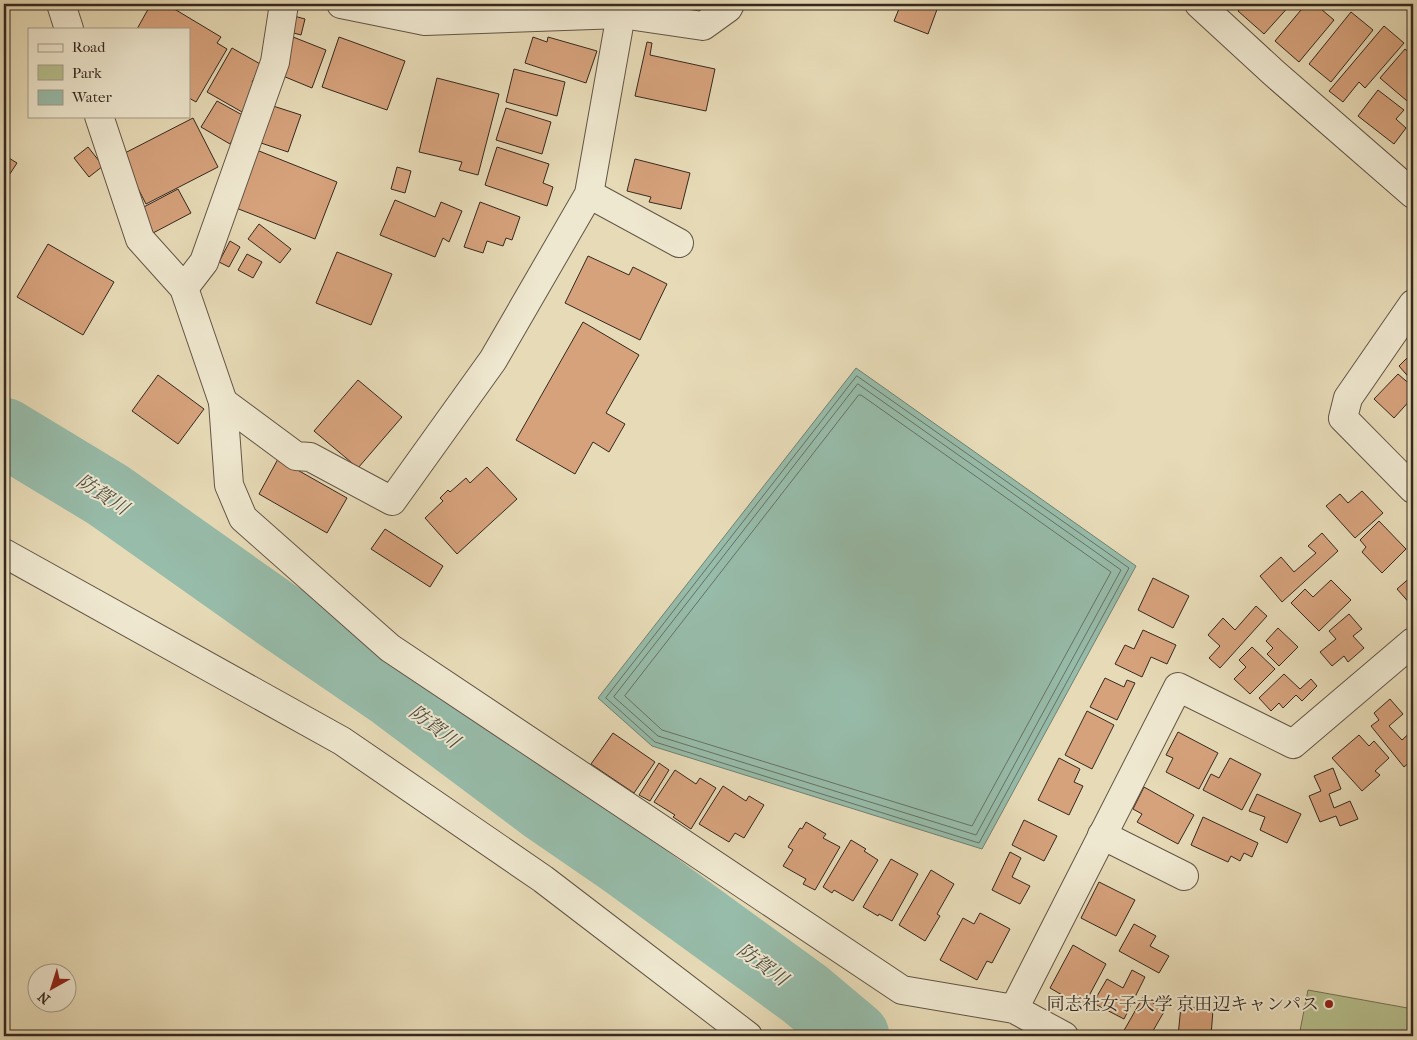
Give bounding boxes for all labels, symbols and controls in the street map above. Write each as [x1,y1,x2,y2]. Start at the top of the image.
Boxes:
legend [28,28,190,118]
text: Road [72,38,106,56]
text: Park [72,64,102,82]
text: Water [71,88,112,106]
water label: 防賀川 [73,470,134,521]
water label: 防賀川 [405,701,465,754]
water label: 防賀川 [733,939,794,992]
north arrow [28,962,78,1012]
text: N [34,988,54,1008]
place label: 同志社女子大学 京田辺キャンパス [1046,994,1319,1015]
marker: 同志社女子大学 京田辺キャンパス [1323,998,1335,1010]

